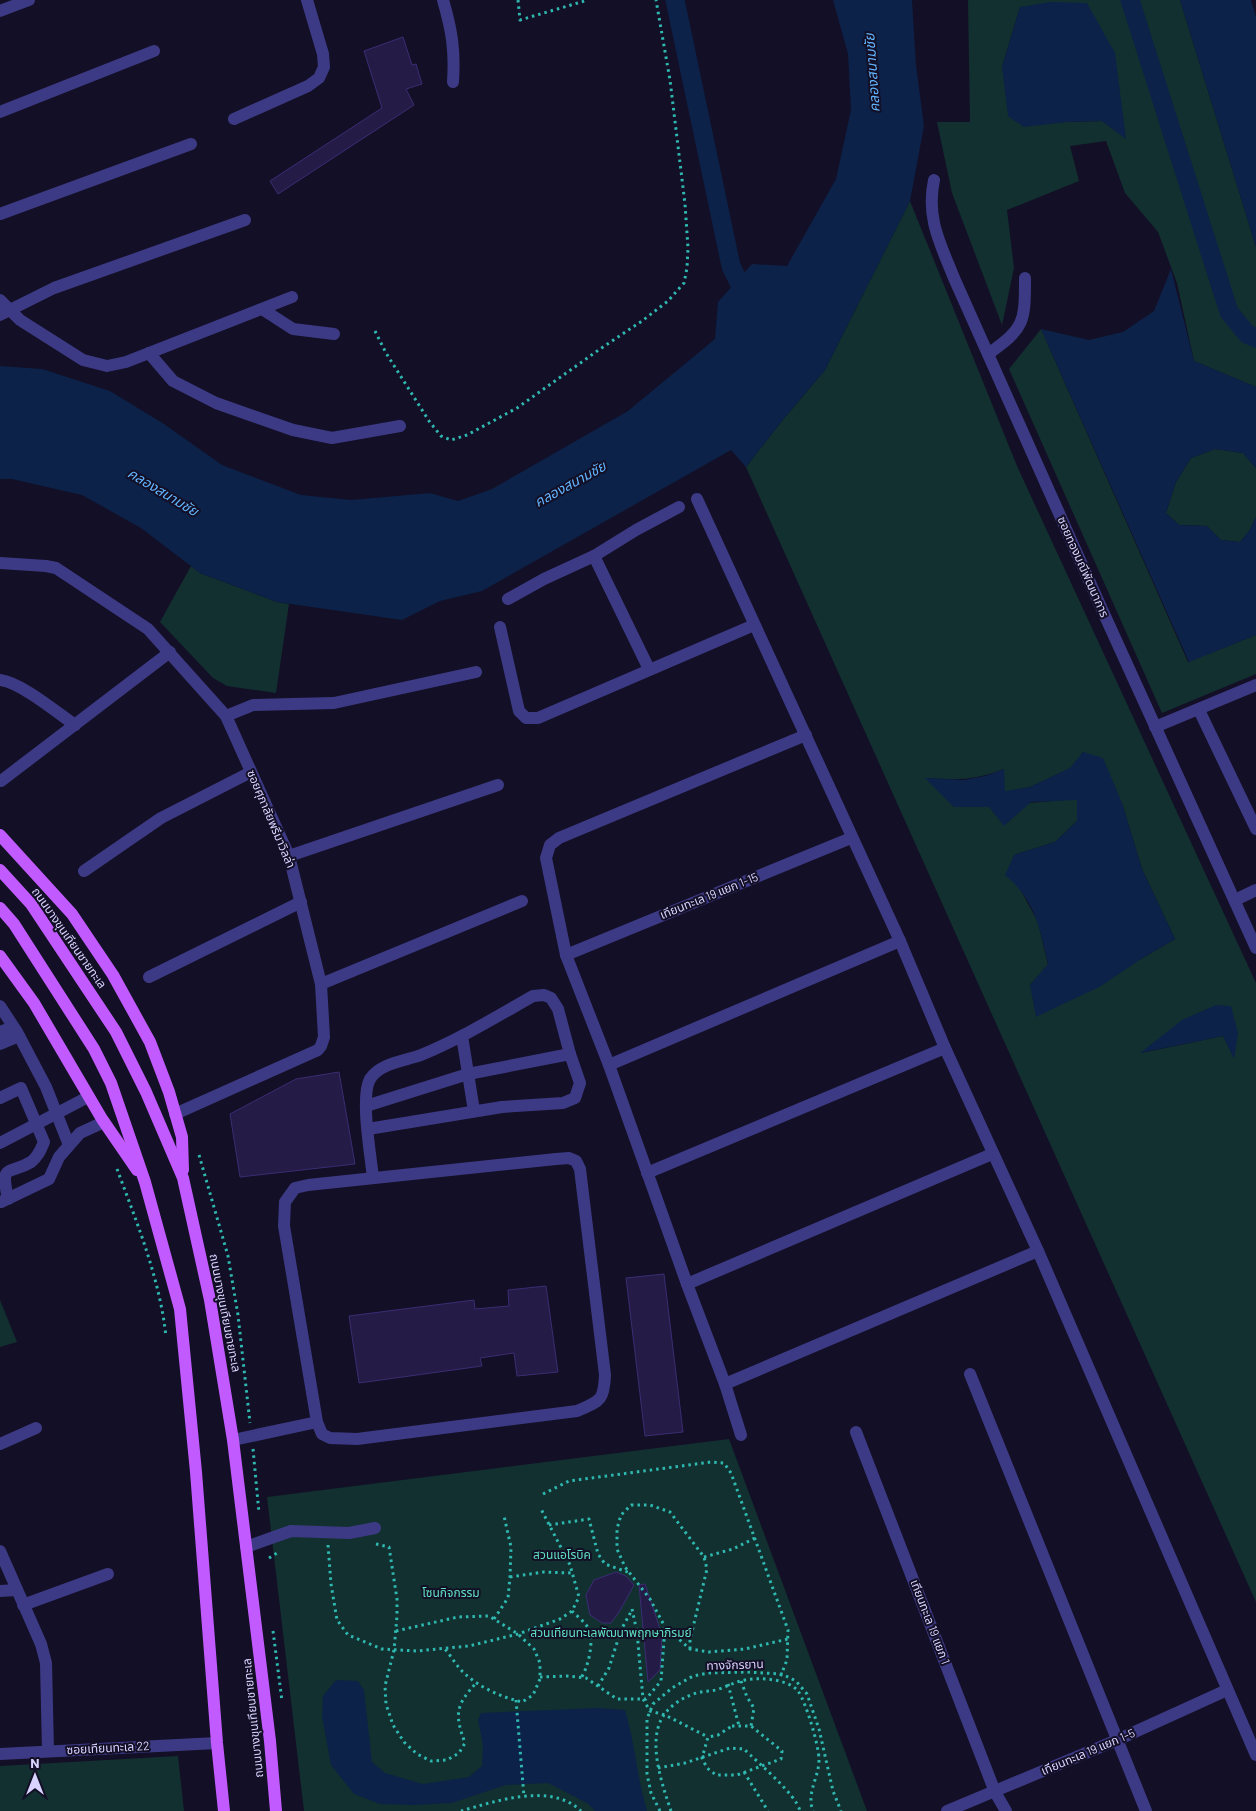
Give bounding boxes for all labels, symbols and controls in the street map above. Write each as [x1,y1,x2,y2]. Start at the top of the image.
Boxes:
water label: คลองสนามชัย [860,31,883,113]
water label: คลองสนามชัย [531,456,610,510]
water label: คลองสนามชัย [125,464,203,520]
street label: ซอยทองมณีพัฒนาการ [1055,514,1113,619]
street label: ซอยศุภาลัยพรีมาวิลล่า [244,767,299,870]
street label: เทียนทะเล 19 แยก 1-15 [657,869,760,921]
street label: ถนนบางขุนเทียนชายทะเล [29,884,110,991]
street label: ถนนบางขุนเทียนชายทะเล [207,1253,244,1373]
park label: สวนแอโรบิค [533,1547,591,1561]
street label: เทียนทะเล 19 แยก 1 [908,1577,954,1666]
park label: โซนกิจกรรม [422,1585,480,1599]
park label: สวนเทียนทะเลพัฒนาพฤกษาภิรมย์ [530,1625,692,1640]
street label: ทางจักรยาน [706,1656,764,1672]
street label: ถนนบางขุนเทียนชายทะเล [239,1658,266,1779]
street label: เทียนทะเล 19 แยก 1-5 [1039,1725,1137,1777]
street label: ซอยเทียนทะเล 22 [66,1738,150,1756]
north arrow [10,1751,60,1801]
text: N [30,1754,40,1771]

